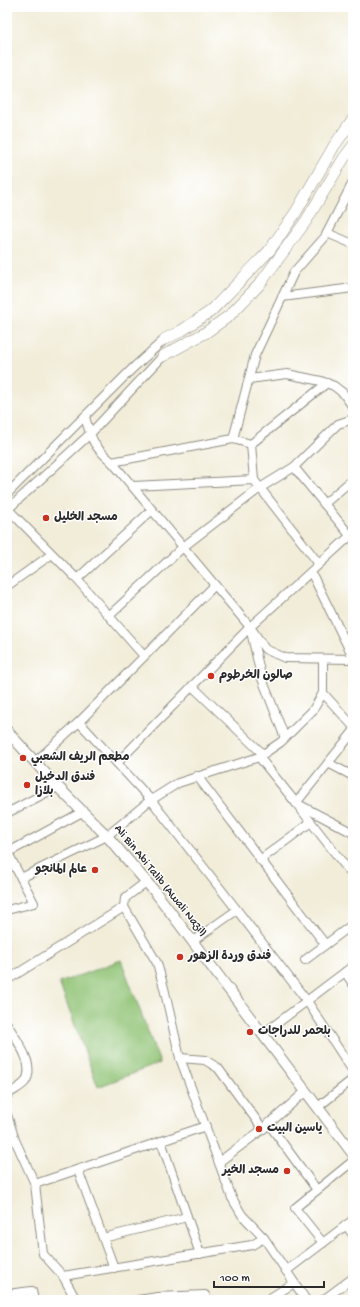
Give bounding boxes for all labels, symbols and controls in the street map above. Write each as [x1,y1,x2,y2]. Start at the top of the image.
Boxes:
place label: مسجد الخليل [54,511,118,525]
marker: مسجد الخليل [41,513,51,523]
place label: صالون الخرطوم [219,669,293,683]
marker: صالون الخرطوم [206,671,216,681]
place label: مطعم الريف الشعبي [31,751,130,767]
marker: مطعم الريف الشعبي [18,753,28,763]
place label: فندق الدخيل بلازا [35,770,95,799]
marker: فندق الدخيل بلازا [22,780,32,790]
street label: Ali Bin Abi Talib (Awali Nazil) [111,822,209,940]
place label: عالم المانجو [35,863,88,878]
marker: عالم المانجو [90,865,100,875]
place label: فندق وردة الزهور [187,949,271,964]
marker: فندق وردة الزهور [175,952,185,962]
place label: بلحمر للدراجات [258,1025,331,1039]
marker: بلحمر للدراجات [245,1027,255,1037]
place label: ياسين البيت [267,1122,323,1136]
marker: ياسين البيت [254,1124,264,1134]
place label: مسجد الخير [221,1164,279,1178]
marker: مسجد الخير [282,1166,292,1176]
scale bar [214,1263,324,1289]
text: 100 m [219,1272,250,1286]

